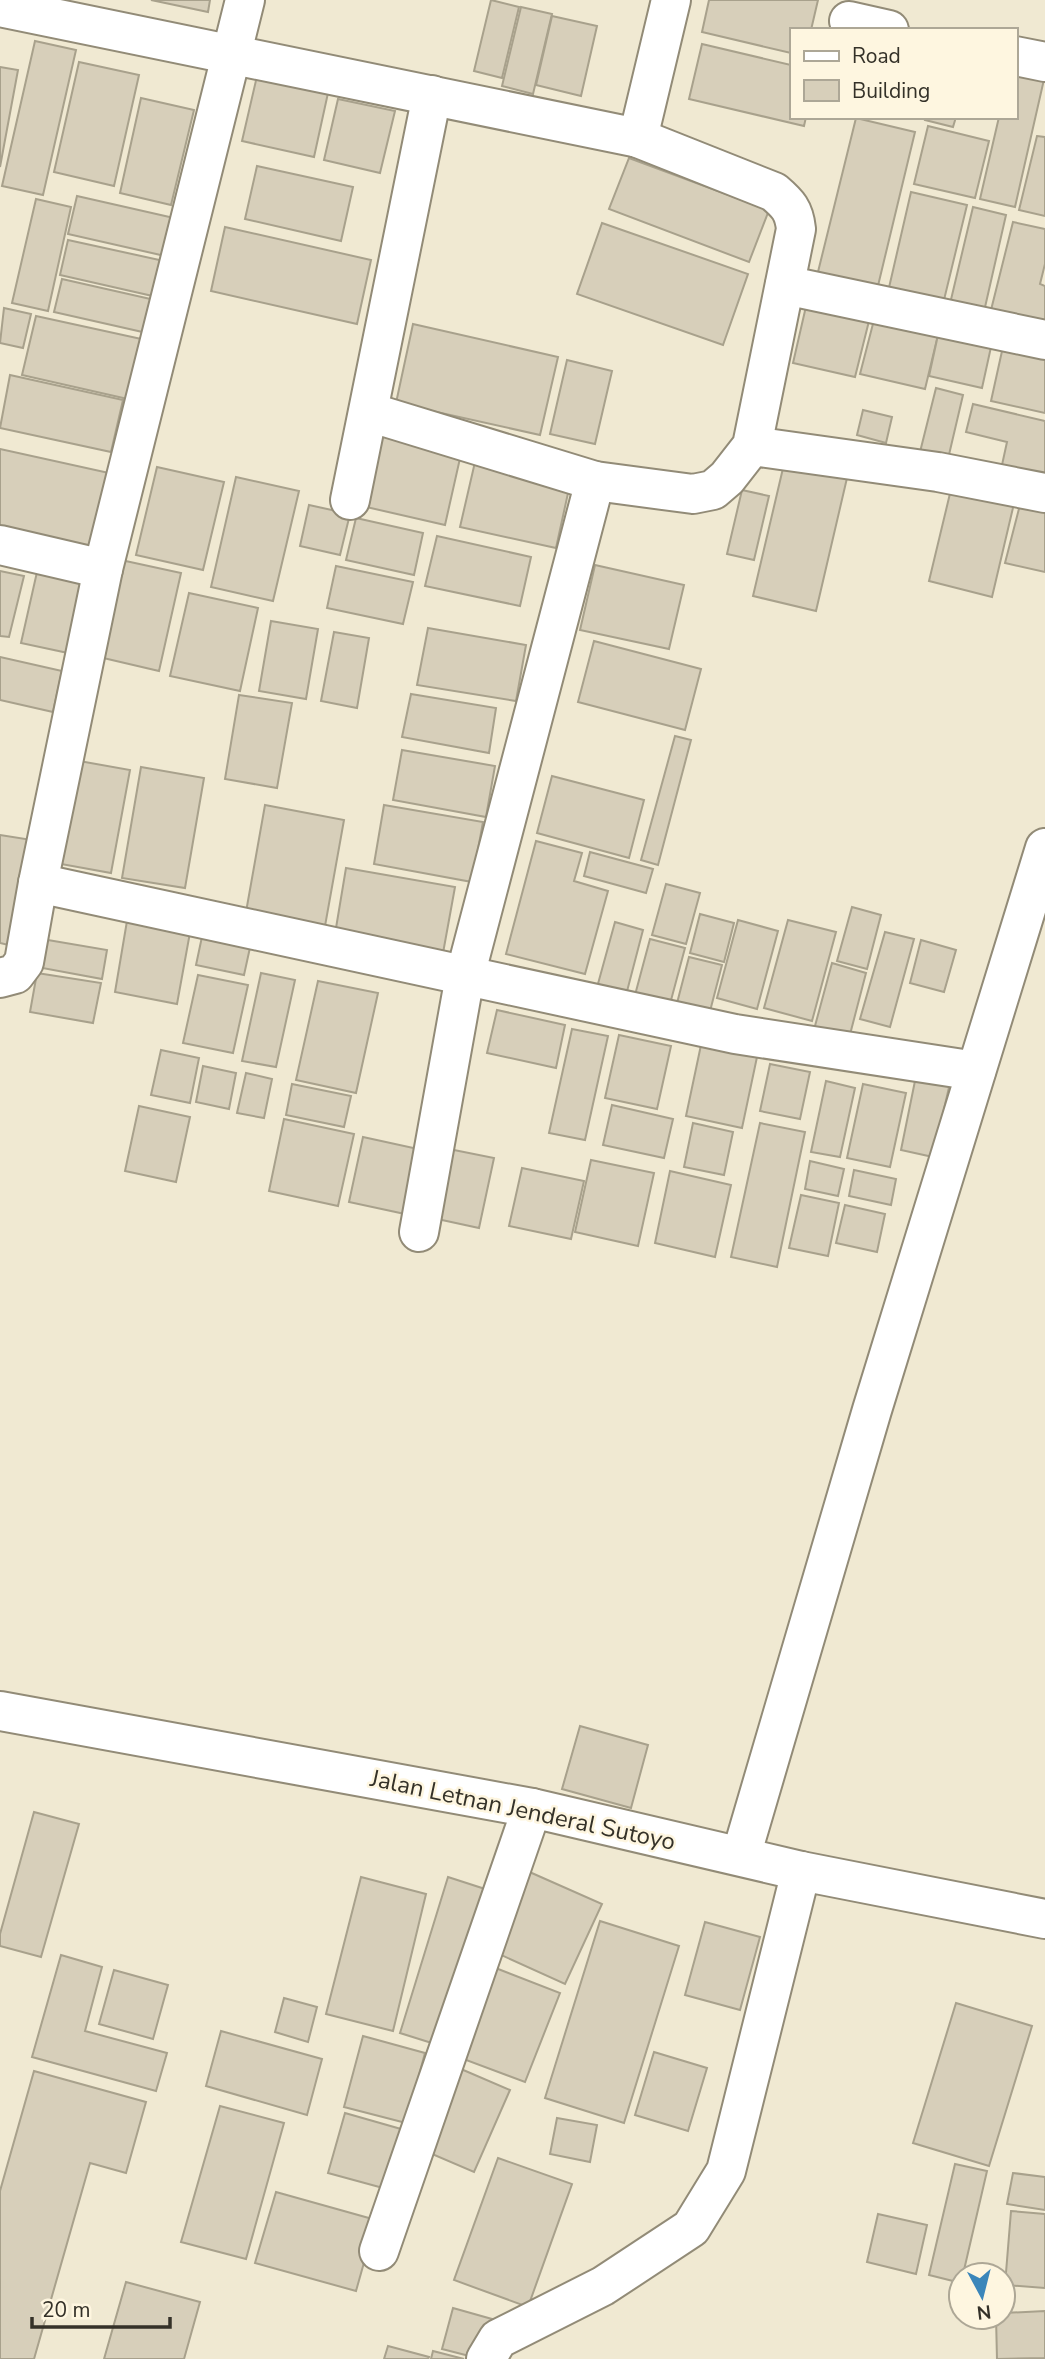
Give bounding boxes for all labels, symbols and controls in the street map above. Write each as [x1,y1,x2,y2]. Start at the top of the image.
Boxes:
legend [790,28,1017,119]
text: Road [852,42,901,70]
text: Building [852,77,930,105]
street label: Jalan Letnan Jenderal Sutoyo [367,1762,678,1858]
north arrow [947,2261,1017,2331]
scale bar [32,2286,170,2330]
text: 20 m [42,2296,91,2324]
text: N [975,2298,993,2326]

